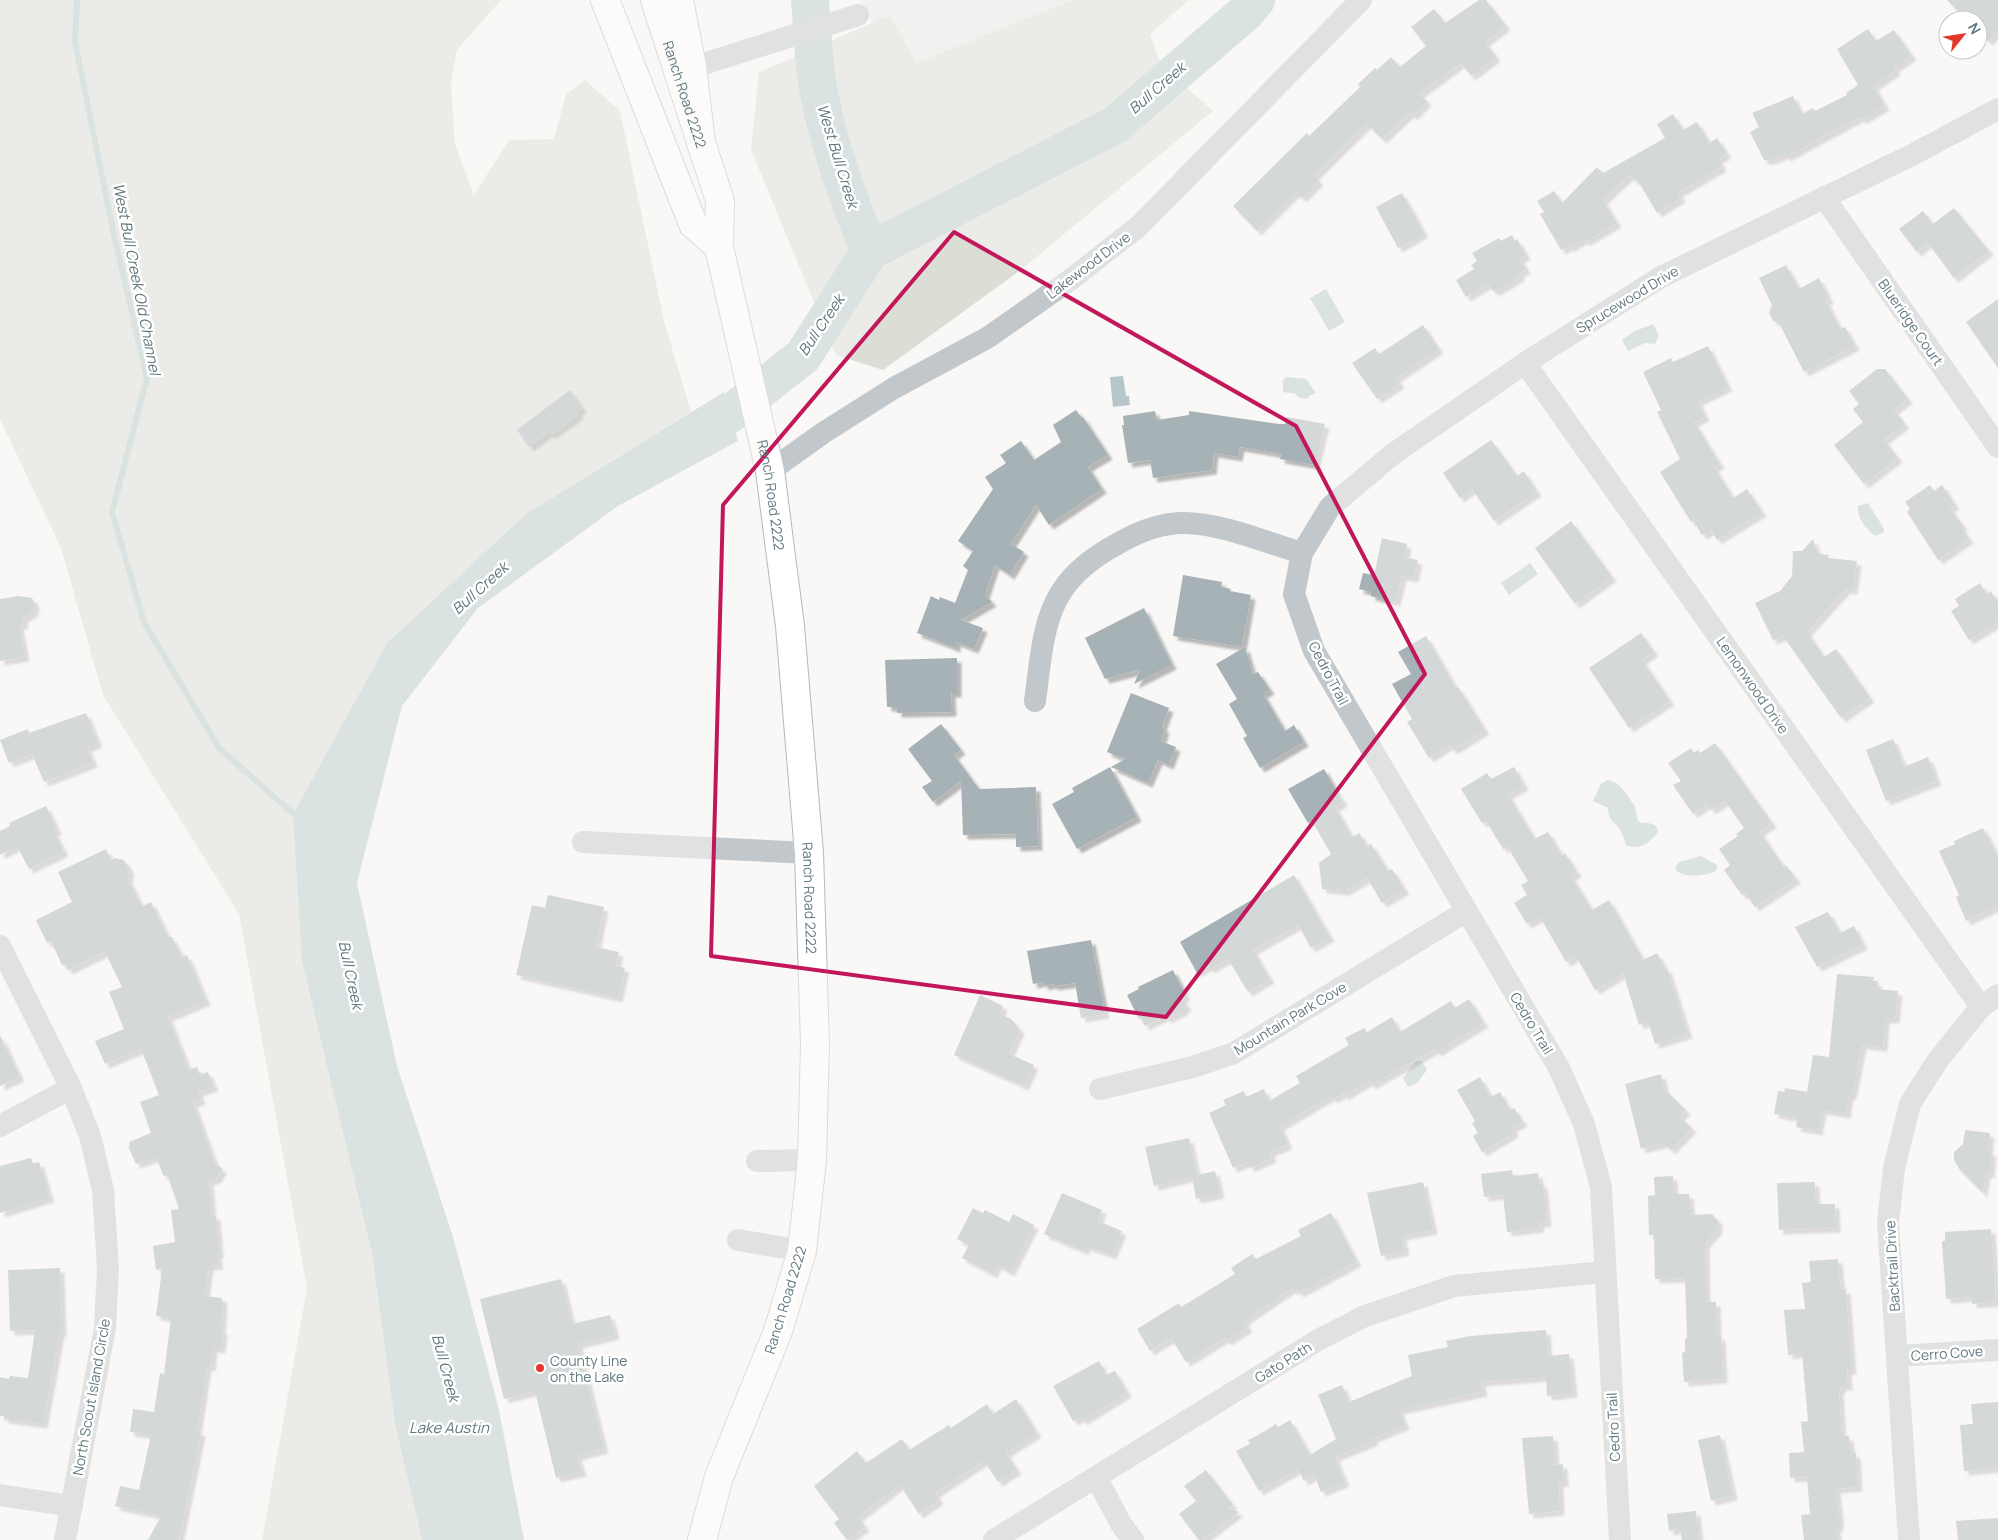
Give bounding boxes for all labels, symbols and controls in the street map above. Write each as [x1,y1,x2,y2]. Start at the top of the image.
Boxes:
north arrow [1938,10,1988,60]
text: N [1964,19,1985,37]
street label: Ranch Road 2222 [659,38,712,150]
water label: Bull Creek [1124,56,1192,119]
water label: West Bull Creek [812,101,865,213]
water label: West Bull Creek Old Channel [108,181,166,379]
street label: Lakewood Drive [1042,227,1134,303]
street label: Sprucewood Drive [1572,261,1682,337]
street label: Blueridge Court [1874,275,1948,369]
water label: Bull Creek [793,288,850,360]
street label: Ranch Road 2222 [754,438,790,551]
water label: Bull Creek [447,555,515,619]
street label: Lemonwood Drive [1712,633,1794,737]
street label: Cedro Trail [1304,638,1354,708]
street label: Ranch Road 2222 [799,841,822,954]
water label: Bull Creek [334,939,369,1013]
street label: Mountain Park Cove [1230,977,1350,1059]
street label: Cedro Trail [1506,988,1558,1058]
street label: Backtrail Drive [1880,1220,1904,1312]
street label: Ranch Road 2222 [760,1244,810,1356]
street label: North Scout Island Circle [68,1317,114,1477]
water label: Bull Creek [427,1332,466,1407]
street label: Gato Path [1251,1337,1315,1387]
street label: Cerro Cove [1910,1341,1984,1365]
place label: County Line on the Lake [550,1351,627,1386]
marker: County Line on the Lake [534,1362,546,1374]
street label: Cedro Trail [1602,1392,1624,1462]
water label: Lake Austin [409,1417,490,1438]

